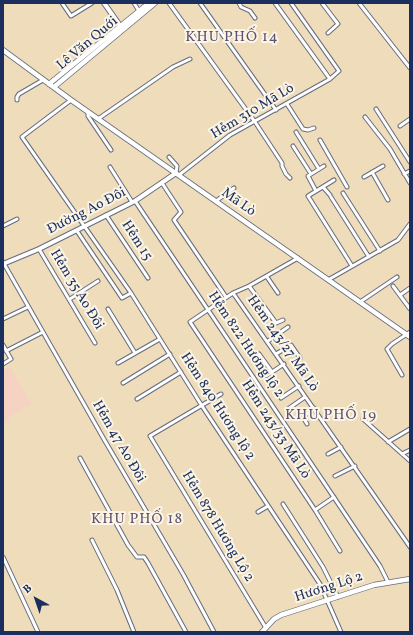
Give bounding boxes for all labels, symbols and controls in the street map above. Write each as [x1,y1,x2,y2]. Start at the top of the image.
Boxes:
street label: Lê Văn Quới [54,14,122,74]
district label: KHU PHỐ 14 [185,29,279,47]
street label: Hẻm 310 Mã Lò [208,81,298,143]
street label: Đường Ao Đôi [45,185,129,239]
street label: Mã Lò [218,185,258,221]
street label: Hẻm 15 [117,218,155,264]
street label: Hẻm 35 Ao Đôi [45,247,107,333]
street label: Hẻm 822 Hương lộ 2 [203,289,287,401]
street label: Hẻm 243/27 Mã Lò [243,293,321,395]
street label: Hẻm 840 Hương lộ 2 [176,350,258,464]
street label: Hẻm 243/33 Mã Lò [237,377,313,483]
street label: Hẻm 47 Ao Đôi [88,398,148,486]
district label: KHU PHỐ 19 [285,407,377,425]
street label: Hẻm 878 Hương Lộ 2 [177,469,257,585]
district label: KHU PHỐ 18 [91,511,183,529]
street label: Hương Lộ 2 [293,569,365,607]
north arrow [16,579,56,619]
text: B [20,581,36,598]

